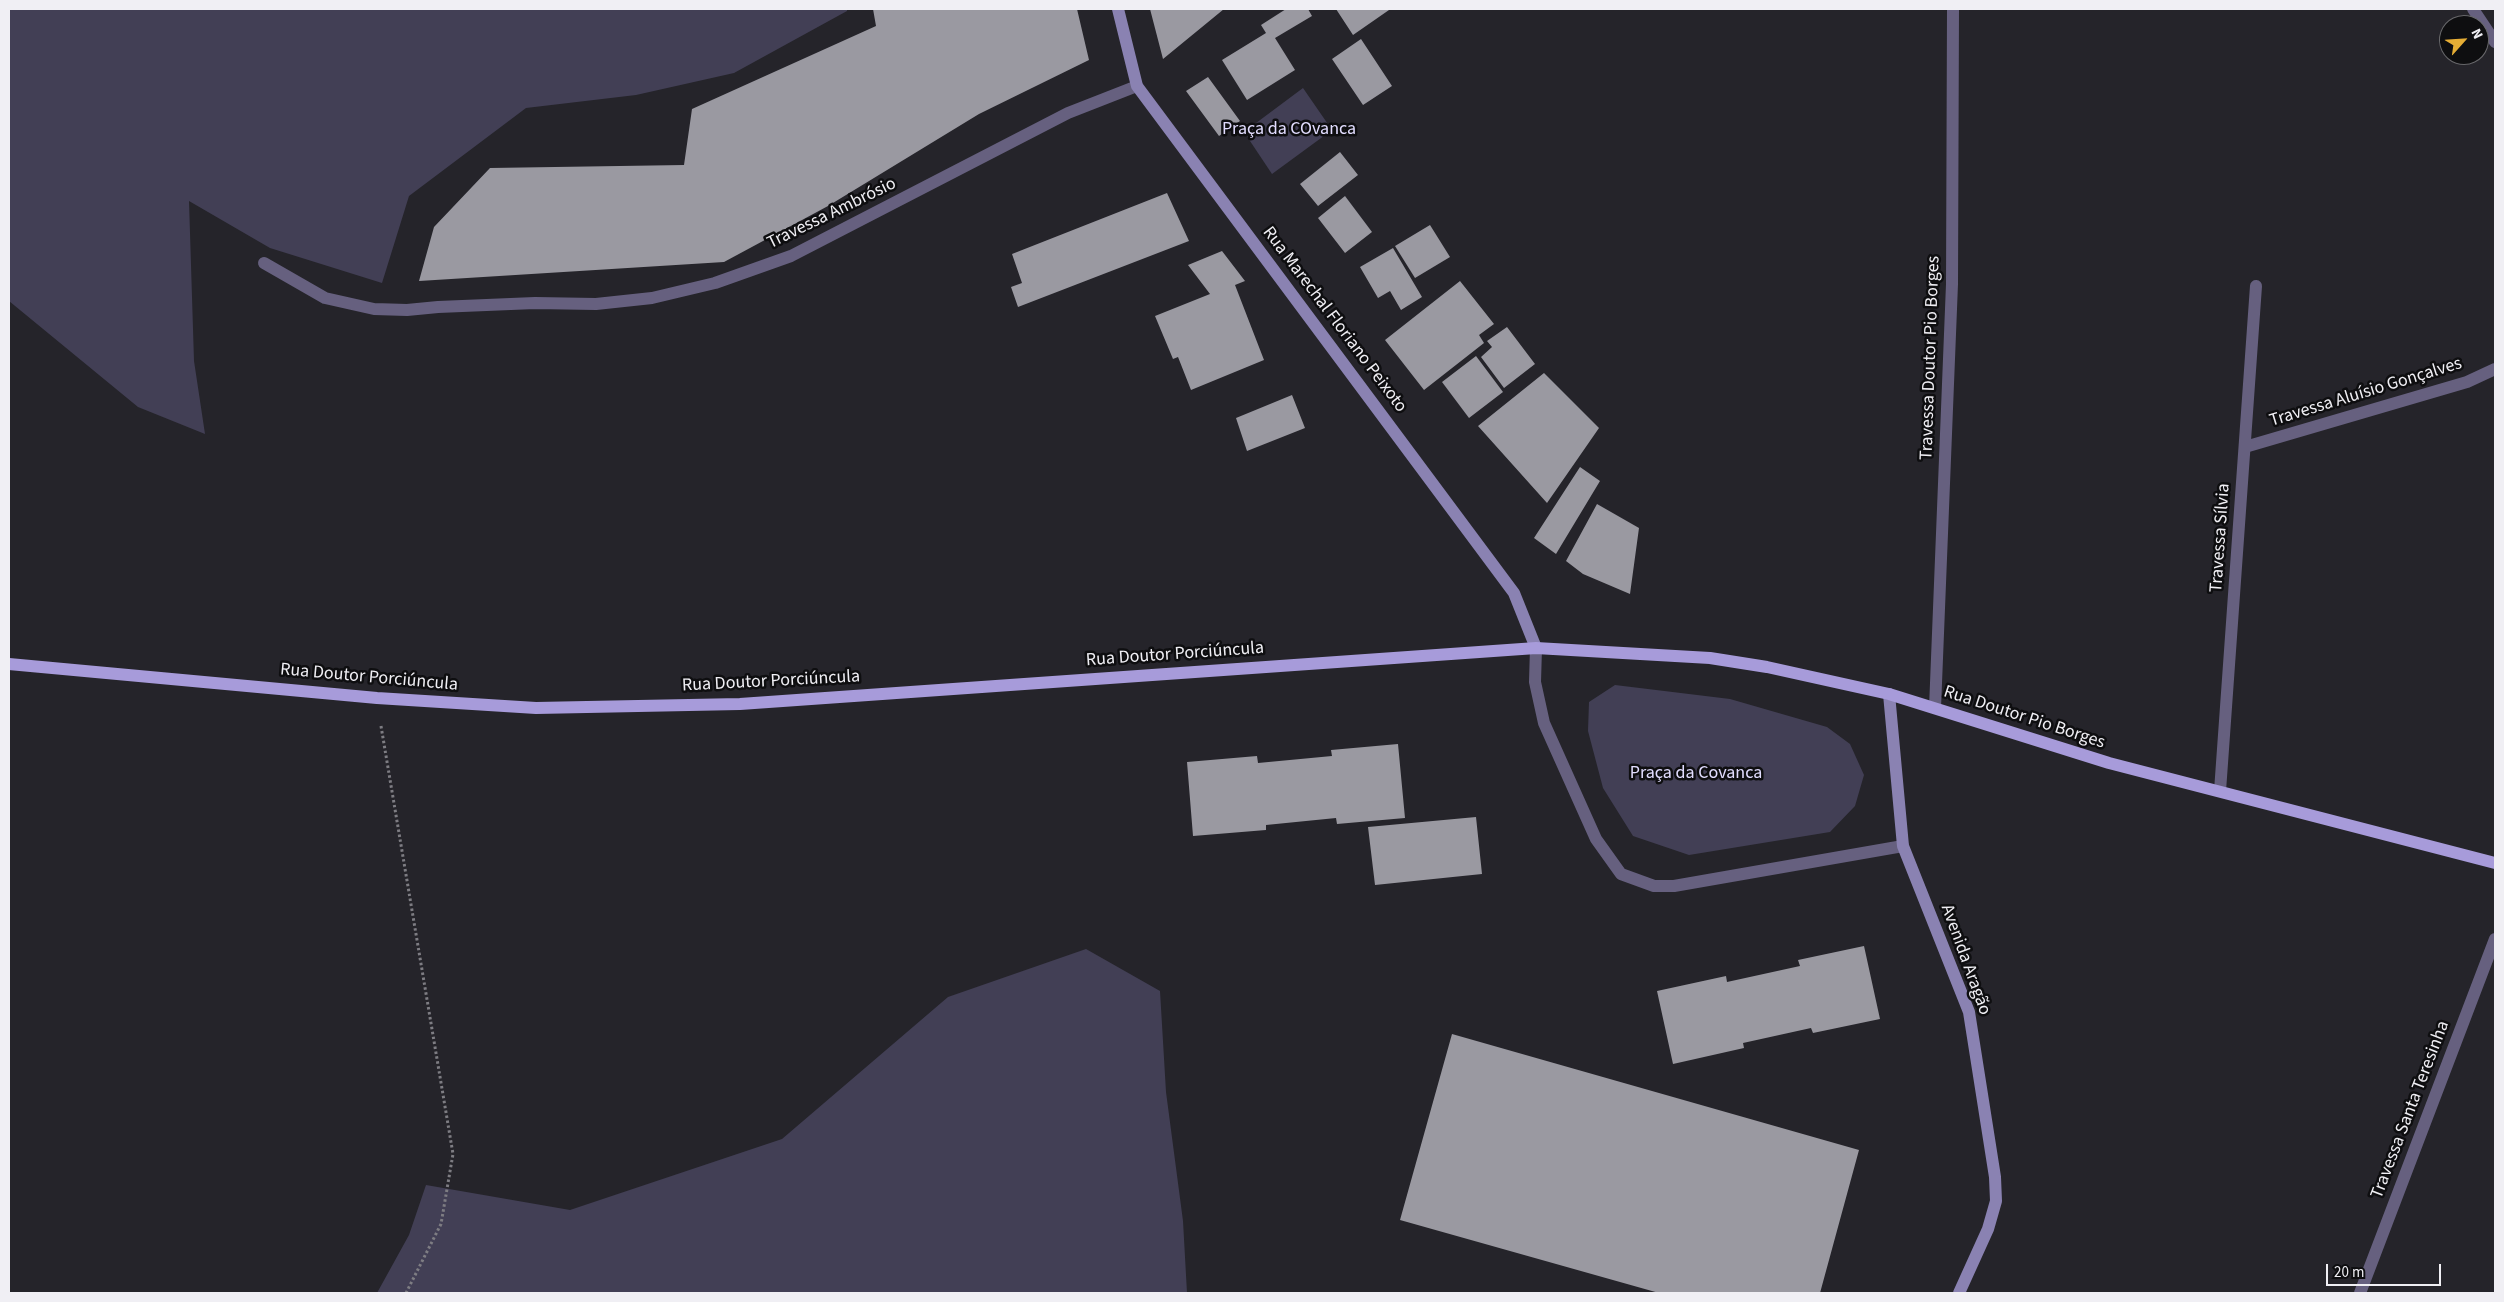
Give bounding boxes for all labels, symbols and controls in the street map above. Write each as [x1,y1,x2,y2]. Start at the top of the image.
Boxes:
north arrow [2439,15,2489,65]
text: N [2466,25,2488,42]
park label: Praça da COvanca [1222,119,1356,141]
street label: Travessa Ambrósio [764,173,900,255]
street label: Rua Marechal Floriano Peixoto [1257,223,1411,417]
street label: Travessa Doutor Pio Borges [1917,255,1945,461]
street label: Travessa Aluísio Gonçalves [2267,353,2465,433]
street label: Travessa Sílvia [2206,483,2236,593]
street label: Rua Doutor Porciúncula [1085,638,1265,672]
street label: Rua Doutor Porciúncula [279,659,459,697]
street label: Rua Doutor Porciúncula [681,667,861,697]
street label: Rua Doutor Pio Borges [1941,682,2107,754]
park label: Praça da Covanca [1630,763,1762,785]
street label: Avenida Aragão [1935,902,1995,1018]
street label: Travessa Santa Teresinha [2367,1018,2455,1202]
scale bar [2329,1254,2444,1286]
text: 20 m [2334,1262,2364,1283]

